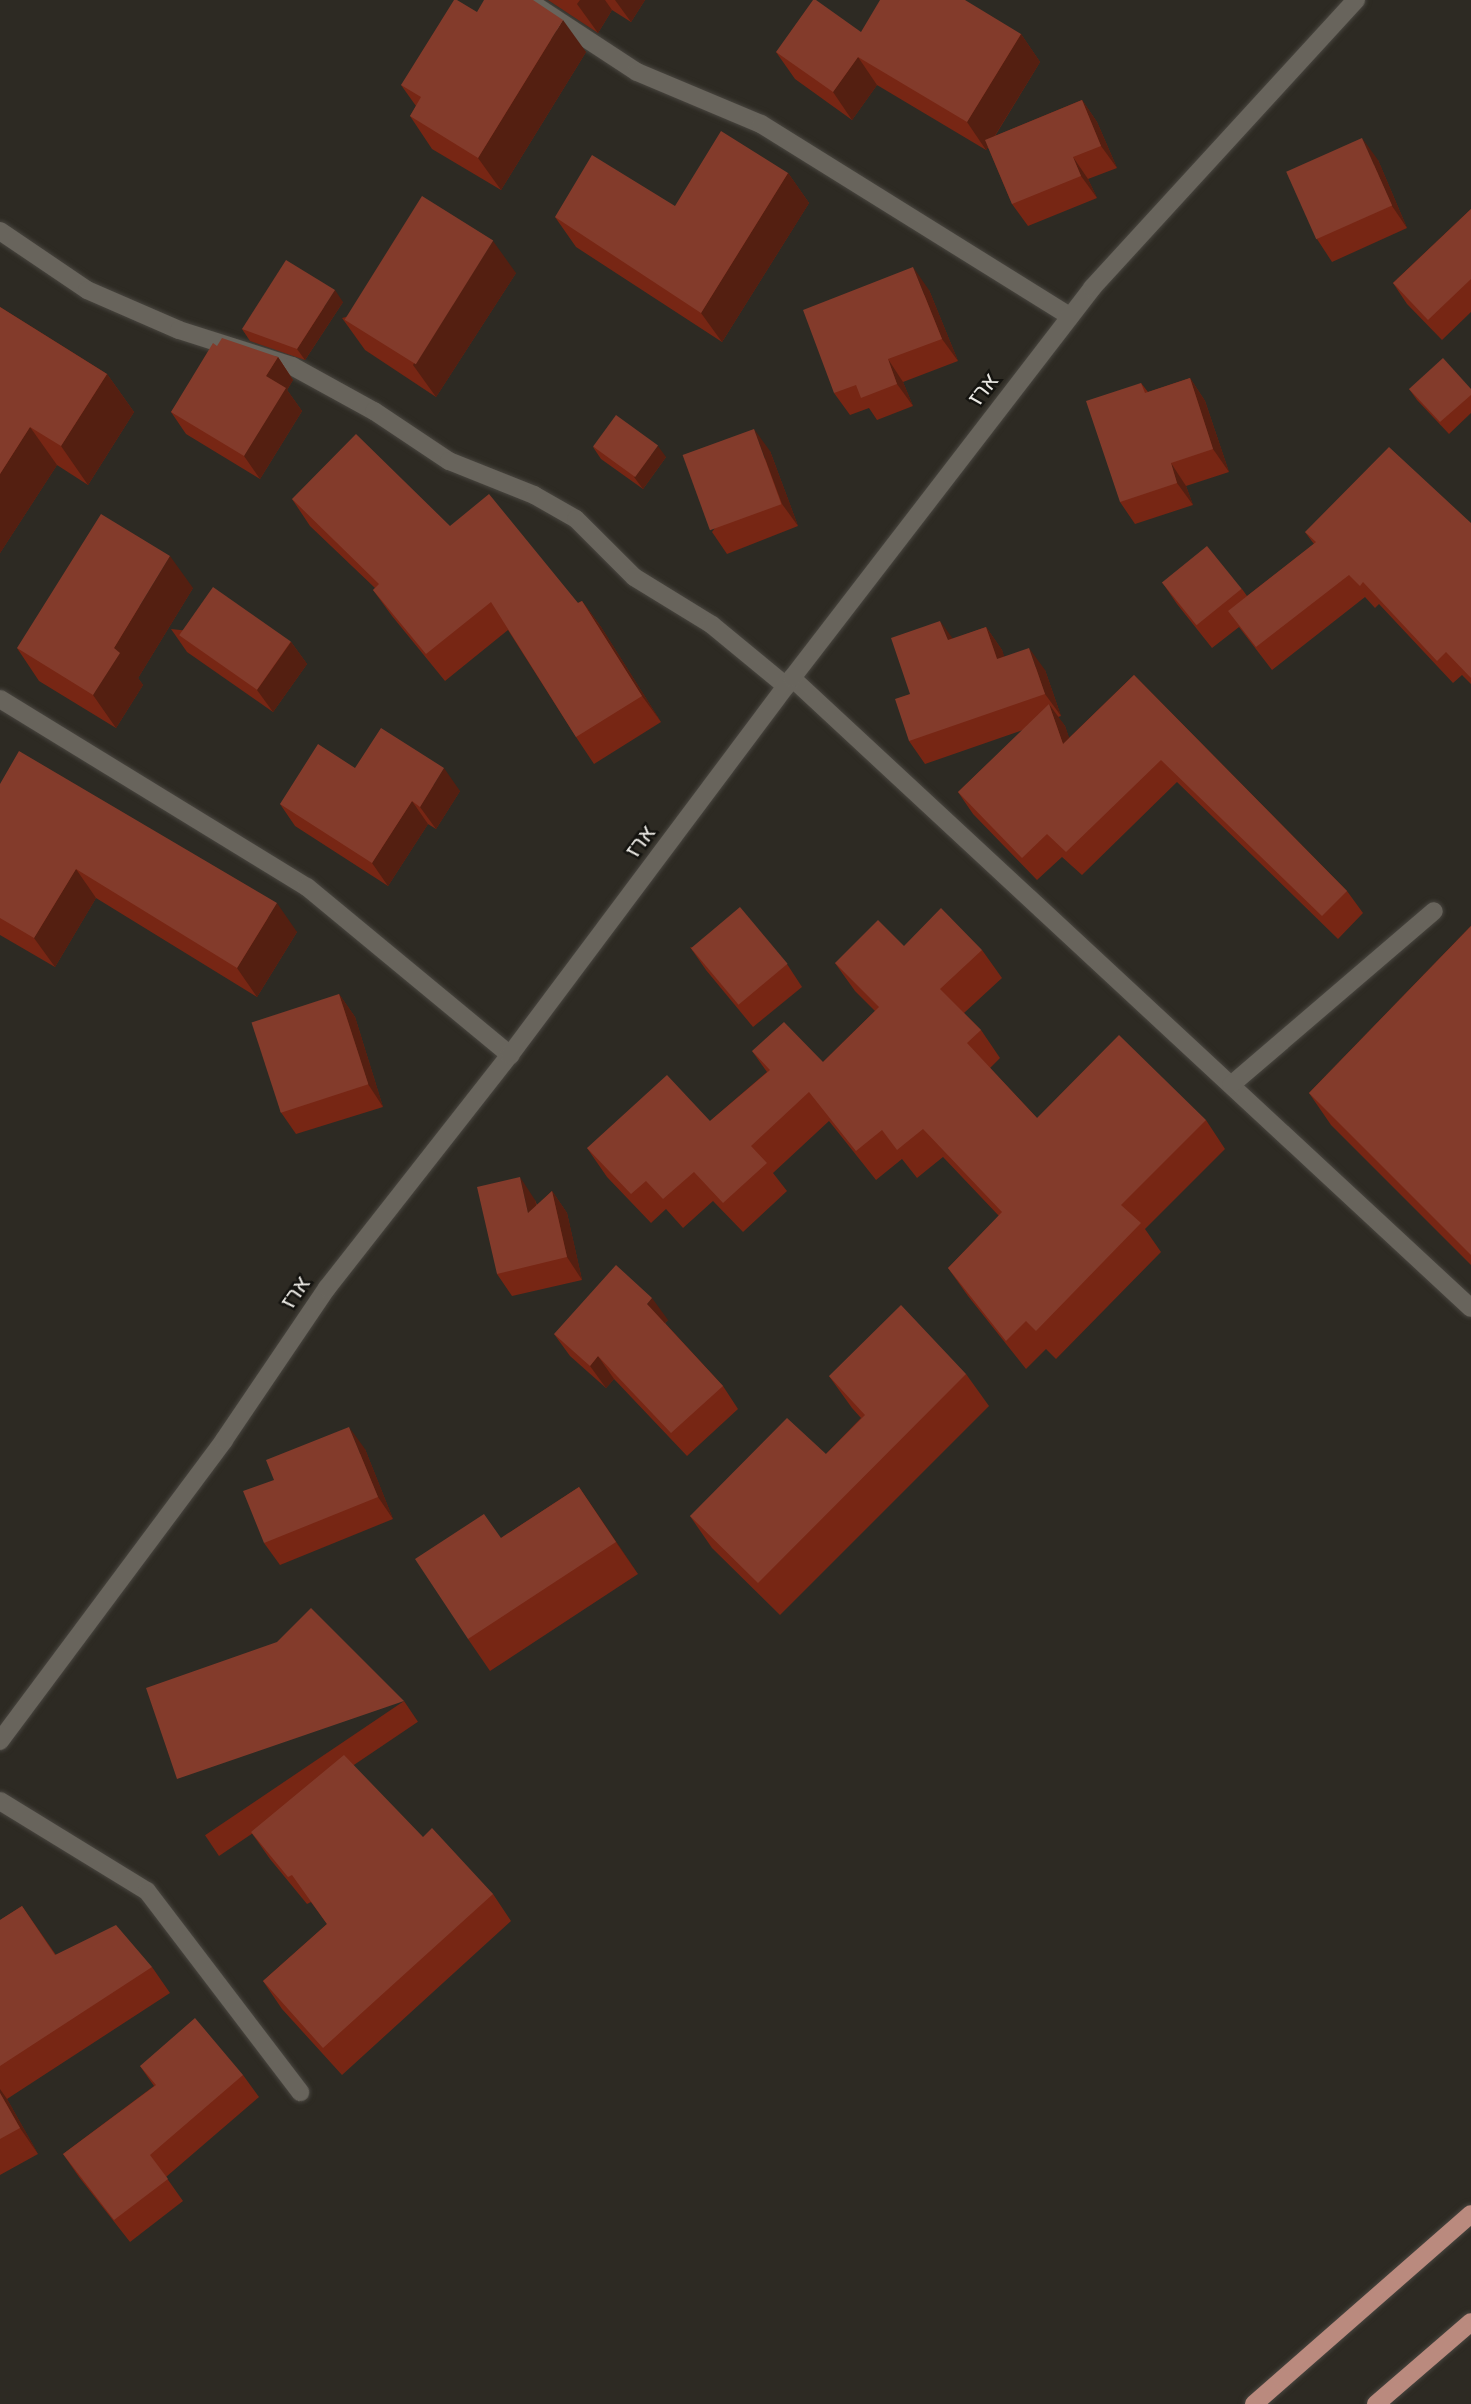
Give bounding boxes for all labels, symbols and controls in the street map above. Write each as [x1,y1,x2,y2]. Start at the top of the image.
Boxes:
street label: ארז [962,367,1004,411]
street label: ארז [619,819,661,863]
street label: ארז [274,1270,316,1314]

